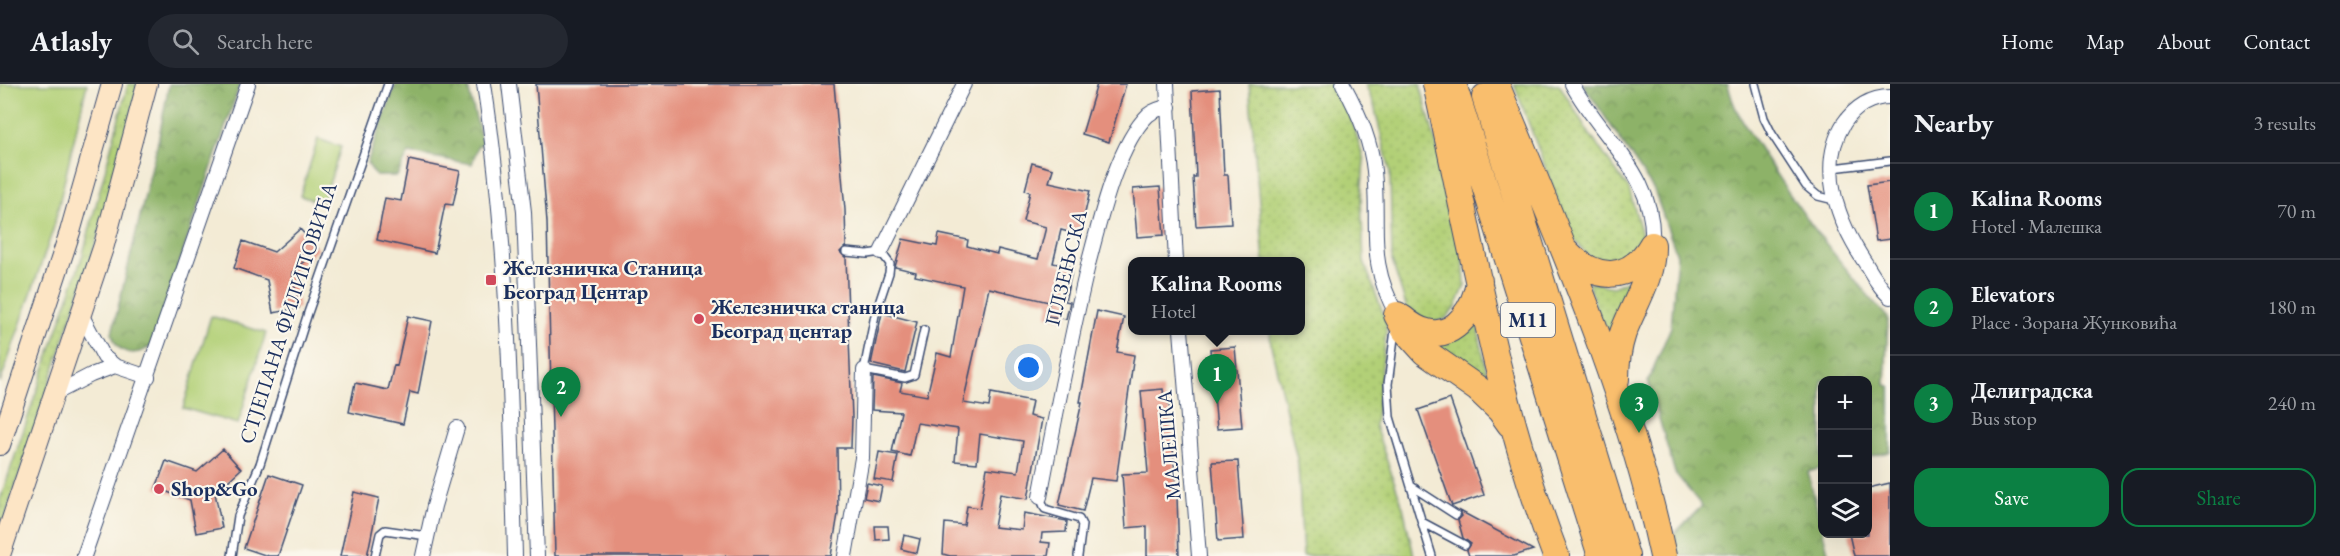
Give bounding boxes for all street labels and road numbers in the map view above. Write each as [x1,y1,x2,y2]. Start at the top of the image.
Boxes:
street label: СТЈЕПАНА ФИЛИПОВИЋА [232,178,343,447]
street label: ПЛЗЕЊСКА [1038,207,1093,329]
road number: M11 [1501,303,1555,337]
street label: МАЛЕШКА [1150,388,1187,501]

